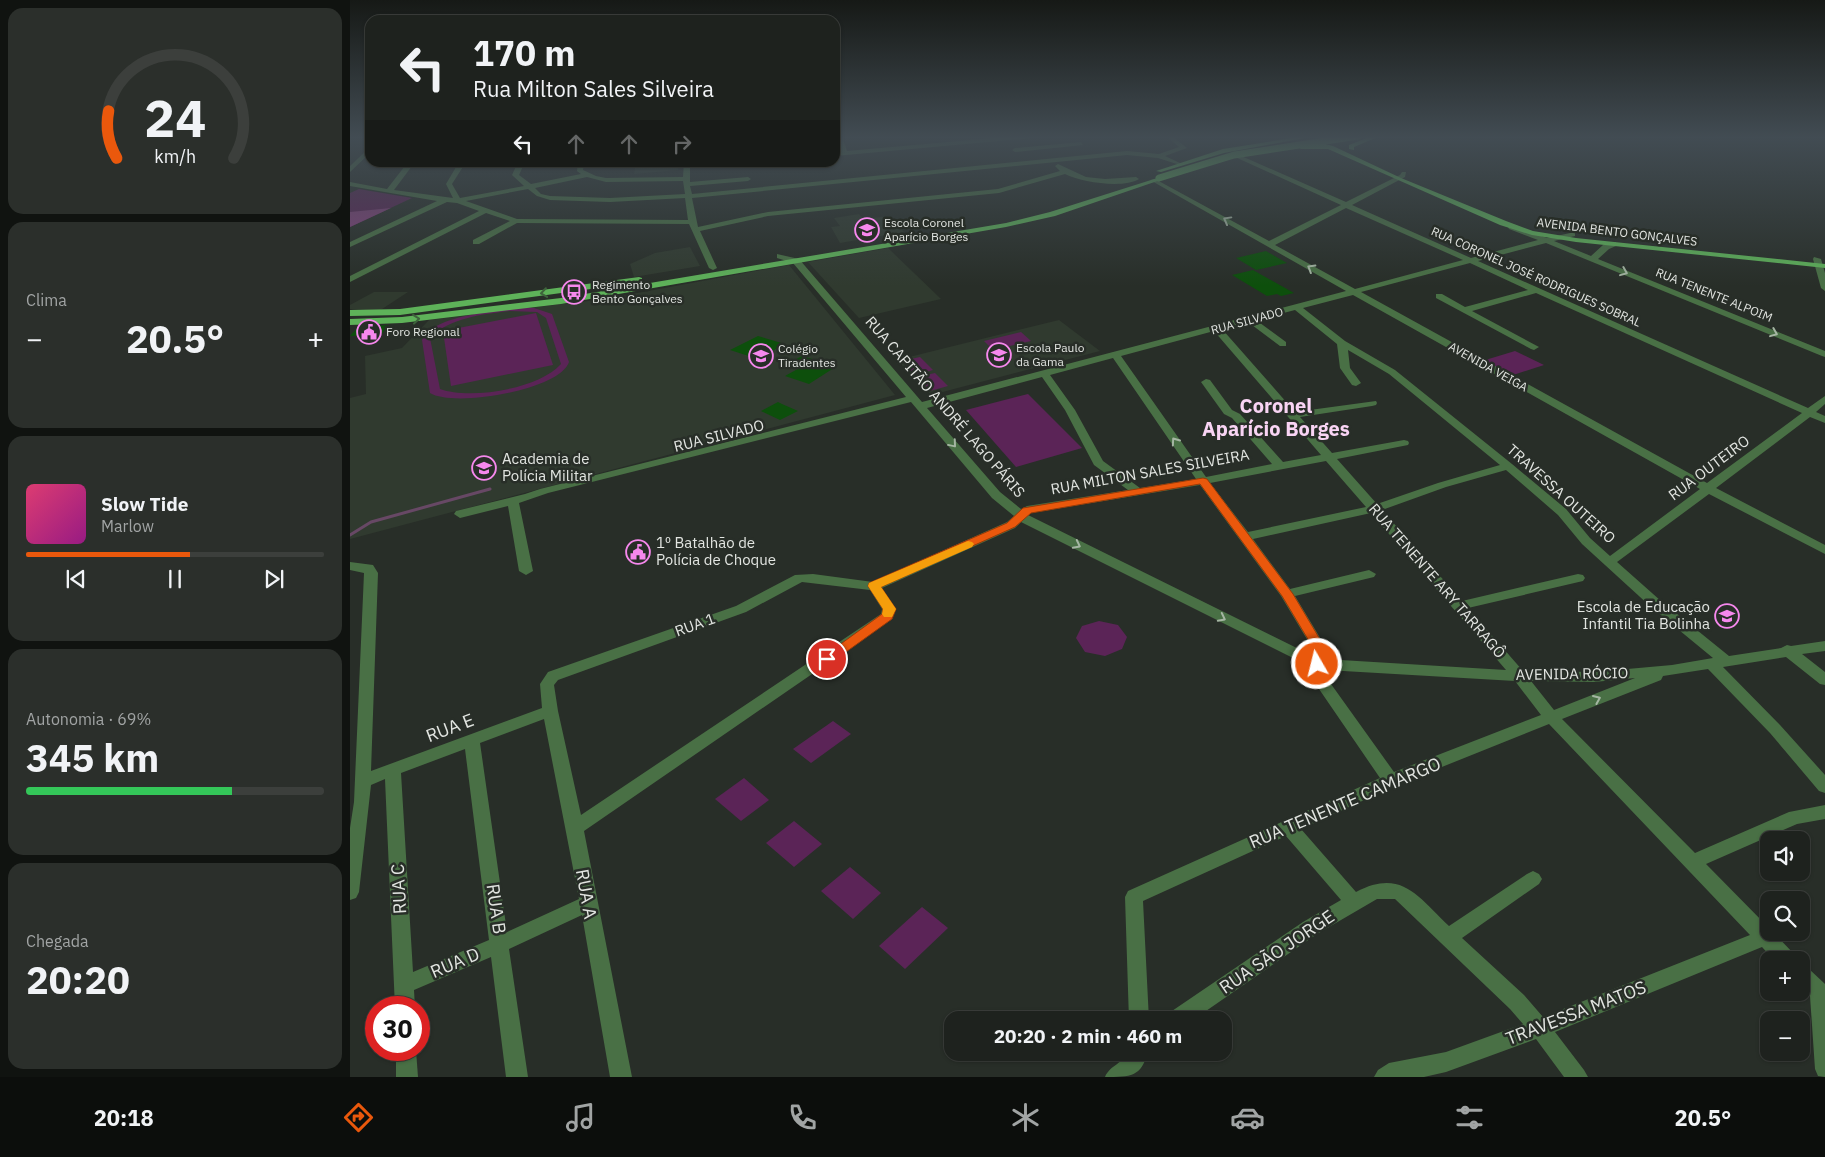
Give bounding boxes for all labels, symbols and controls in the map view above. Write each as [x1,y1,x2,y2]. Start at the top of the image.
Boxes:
text: 170 m [473,30,576,76]
icon: left [390,35,455,100]
text: Rua Milton Sales Silveira [473,74,714,103]
text: 24 [144,84,206,151]
icon: left [509,130,537,158]
icon: ahead [562,130,590,158]
icon: ahead [615,130,643,158]
icon: right [668,130,696,158]
text: km/h [154,145,196,168]
street label: AVENIDA BENTO GONÇALVES [1536,214,1698,249]
place label: Escola Coronel Aparício Borges [884,215,969,244]
school or university icon: Escola Coronel Aparício Borges [854,217,880,243]
one-way arrow [1224,217,1233,227]
street label: RUA CORONEL JOSÉ RODRIGUES SOBRAL [1429,223,1643,330]
street label: RUA TENENTE ALPOIM [1654,264,1775,325]
one-way arrow [1308,265,1317,275]
one-way arrow [1619,265,1628,276]
place label: Regimento Bento Gonçalves [592,277,683,306]
bus stop icon: Regimento Bento Gonçalves [561,279,587,305]
one-way arrow [540,288,548,298]
text: Clima [26,290,67,310]
street label: RUA SILVADO [1209,304,1285,337]
street label: RUA CAPITÃO ANDRÉ LAGO PÁRIS [861,312,1029,501]
one-way arrow [412,313,420,324]
text: 20.5° [126,314,224,363]
public building icon: Foro Regional [356,319,382,345]
text: − [26,320,43,357]
text: + [307,320,324,357]
place label: Foro Regional [386,324,460,339]
one-way arrow [1769,327,1778,338]
street label: AVENIDA VEIGA [1446,339,1531,395]
place label: Escola Paulo da Gama [1016,340,1085,369]
place label: Colégio Tiradentes [778,341,836,370]
school or university icon: Escola Paulo da Gama [986,342,1012,368]
school or university icon: Colégio Tiradentes [748,343,774,369]
district label: Coronel Aparício Borges [1202,392,1350,442]
street label: RUA SILVADO [672,415,766,456]
street label: RUA OUTEIRO [1664,431,1753,504]
one-way arrow [1172,437,1181,446]
one-way arrow [947,438,956,447]
street label: TRAVESSA OUTEIRO [1503,440,1620,547]
street label: RUA MILTON SALES SILVEIRA [1049,445,1251,498]
place label: Academia de Polícia Militar [502,449,593,485]
school or university icon: Academia de Polícia Militar [471,455,497,481]
text: Slow Tide [101,492,188,516]
street label: RUA TENENTE ARY TARRAGÔ [1365,499,1510,662]
text: Marlow [101,516,154,536]
place label: 1º Batalhão de Polícia de Choque [656,533,776,569]
public building icon: 1º Batalhão de Polícia de Choque [625,539,651,565]
one-way arrow [1071,539,1080,549]
icon: previous [62,565,90,593]
icon: pause [161,565,189,593]
icon: next [260,565,288,593]
place label: Escola de Educação Infantil Tia Bolinha [1577,597,1710,633]
school or university icon: Escola de Educação Infantil Tia Bolinha [1714,603,1740,629]
street label: RUA 1 [672,608,718,641]
one-way arrow [1217,612,1226,622]
position arrow [1290,637,1342,689]
pin [806,638,848,680]
icon: arrive [813,645,841,673]
street label: AVENIDA RÓCIO [1516,663,1628,684]
one-way arrow [1592,695,1600,705]
street label: RUA E [423,708,477,747]
text: Autonomia · 69% [26,709,151,729]
text: 345 km [26,733,159,782]
street label: RUA TENENTE CAMARGO [1245,752,1444,853]
map controls [1760,831,1810,1061]
button: sound [1760,831,1810,881]
street label: RUA C [386,863,411,915]
street label: RUA A [571,867,602,921]
street label: RUA B [482,882,511,936]
button: search [1760,891,1810,941]
street label: RUA SÃO JORGE [1215,905,1339,999]
text: Chegada [26,931,89,951]
street label: RUA D [427,942,483,983]
button: + [1760,951,1810,1001]
text: 20:20 [26,955,130,1004]
street label: TRAVESSA MATOS [1502,975,1649,1050]
speed limit sign: 30 [365,996,430,1061]
button: − [1760,1011,1810,1061]
text: 20:20 · 2 min · 460 m [994,1024,1182,1048]
icon: directions [341,1100,376,1135]
icon: music [563,1100,598,1135]
icon: phone [785,1100,820,1135]
icon: climate [1008,1100,1043,1135]
icon: car [1230,1100,1265,1135]
icon: filters [1452,1100,1487,1135]
text: 20:18 [94,1103,154,1132]
text: 20.5° [1675,1103,1731,1132]

